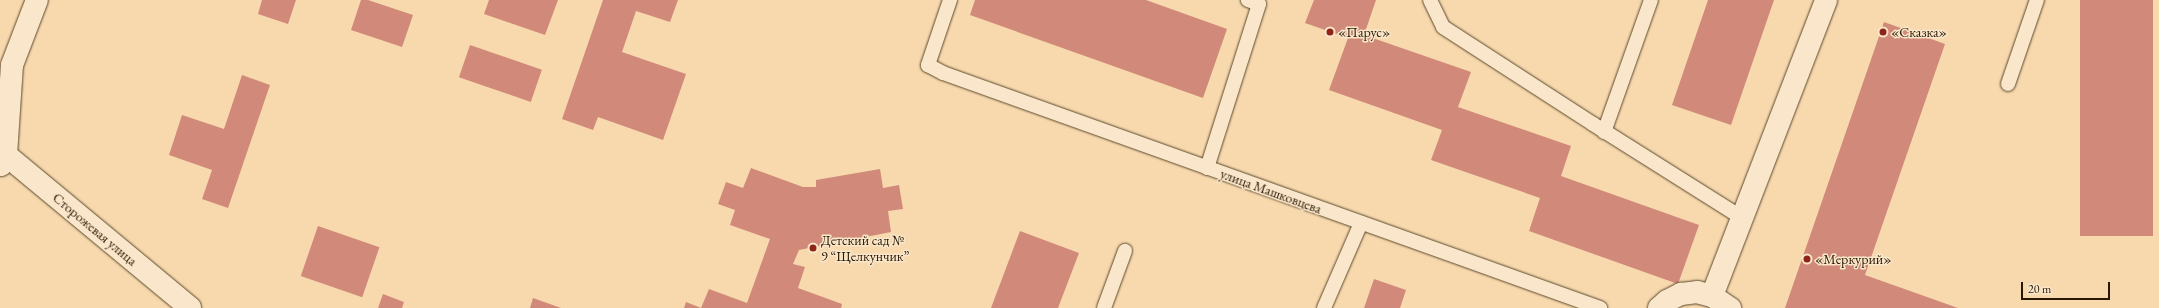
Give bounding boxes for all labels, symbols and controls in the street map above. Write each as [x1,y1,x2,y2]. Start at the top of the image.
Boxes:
place label: «Парус» [1338,24,1390,40]
place label: «Сказка» [1891,24,1947,40]
marker: «Парус» [1325,27,1335,37]
marker: «Сказка» [1878,27,1888,37]
street label: улица Машковцева [1218,165,1324,217]
street label: Сторожевая улица [49,189,141,269]
place label: Детский сад № 9 “Щелкунчик” [821,232,909,264]
marker: Детский сад № 9 “Щелкунчик” [808,243,818,253]
place label: «Меркурий» [1815,251,1892,267]
marker: «Меркурий» [1802,254,1812,264]
scale bar [2023,274,2112,300]
text: 20 m [2028,281,2051,297]

